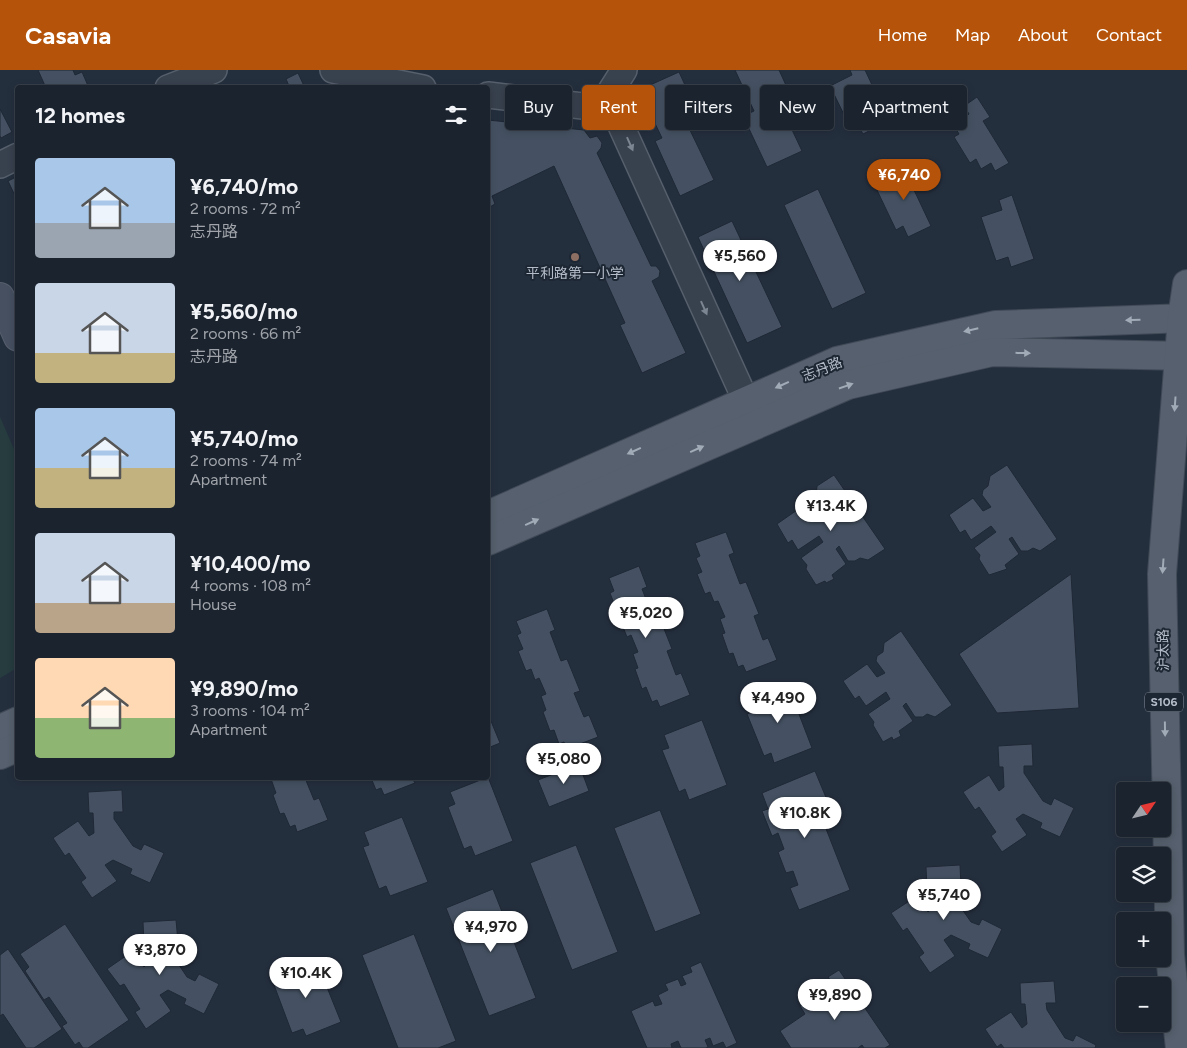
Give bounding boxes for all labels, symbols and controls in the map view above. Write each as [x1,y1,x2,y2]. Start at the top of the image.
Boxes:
text: Casavia [25,21,111,50]
text: Home [878,24,927,46]
text: Map [955,24,990,46]
text: About [1018,24,1068,46]
text: Contact [1096,24,1162,46]
chip: Buy [505,85,572,130]
chip: Rent [582,85,655,130]
chip: Filters [665,85,750,130]
chip: New [760,85,834,130]
chip: Apartment [844,85,967,130]
icon: filters [442,101,470,129]
text: 12 homes [35,103,125,128]
one-way arrow [626,137,634,151]
pin: ¥6,740 [863,158,945,201]
text: ¥6,740 [878,165,930,184]
text: ¥6,740/mo [190,174,298,199]
icon: home [75,178,135,238]
text: 2 rooms · 72 m² [190,199,301,218]
text: 志丹路 [190,222,238,241]
pin: ¥5,560 [699,240,781,282]
text: ¥5,560 [714,246,766,265]
marker: 平利路第一小学 [569,251,581,263]
place label: 平利路第一小学 [526,265,624,282]
text: ¥5,560/mo [190,299,298,324]
one-way arrow [700,301,708,315]
icon: home [75,303,135,363]
one-way arrow [1125,316,1141,324]
text: 2 rooms · 66 m² [190,324,301,343]
one-way arrow [964,326,979,334]
text: 志丹路 [190,347,238,366]
one-way arrow [1015,349,1031,357]
street label: 志丹路 [800,354,845,385]
one-way arrow [775,382,789,390]
one-way arrow [839,382,854,389]
one-way arrow [1171,396,1179,412]
text: ¥5,740/mo [190,426,298,451]
icon: home [75,428,135,488]
one-way arrow [690,445,704,453]
one-way arrow [627,447,641,455]
text: 2 rooms · 74 m² [190,451,302,470]
text: Apartment [190,470,267,489]
pin: ¥13.4K [790,490,872,532]
text: ¥13.4K [806,496,856,515]
one-way arrow [525,517,539,525]
text: ¥10,400/mo [190,551,310,576]
icon: home [75,553,135,613]
one-way arrow [1158,558,1166,574]
text: 4 rooms · 108 m² [190,576,311,595]
text: House [190,595,236,614]
pin: ¥5,020 [605,596,687,639]
text: ¥5,020 [620,603,672,622]
street label: 沪太路 [1155,629,1172,671]
text: ¥9,890/mo [190,676,298,701]
icon: home [75,678,135,738]
pin: ¥4,490 [737,682,819,724]
text: ¥4,490 [751,688,805,707]
road number: S106 [1145,692,1183,712]
text: 3 rooms · 104 m² [190,701,310,720]
text: Apartment [190,720,267,739]
one-way arrow [1161,721,1169,737]
pin: ¥5,080 [523,742,605,785]
text: ¥5,080 [537,749,591,768]
north arrow [1116,782,1171,838]
map controls [1116,782,1171,1032]
pin: ¥10.8K [764,796,846,839]
text: ¥10.8K [779,803,831,822]
button: layers [1116,847,1171,902]
pin: ¥5,740 [903,878,985,921]
text: ¥5,740 [918,885,970,904]
pin: ¥4,970 [450,910,532,953]
button: + [1116,912,1171,967]
text: ¥4,970 [465,917,517,936]
pin: ¥3,870 [119,934,201,976]
text: ¥3,870 [134,940,186,959]
pin: ¥10.4K [265,956,347,999]
text: ¥10.4K [280,963,332,982]
button: − [1116,977,1171,1032]
pin: ¥9,890 [794,978,876,1021]
text: ¥9,890 [809,985,861,1004]

